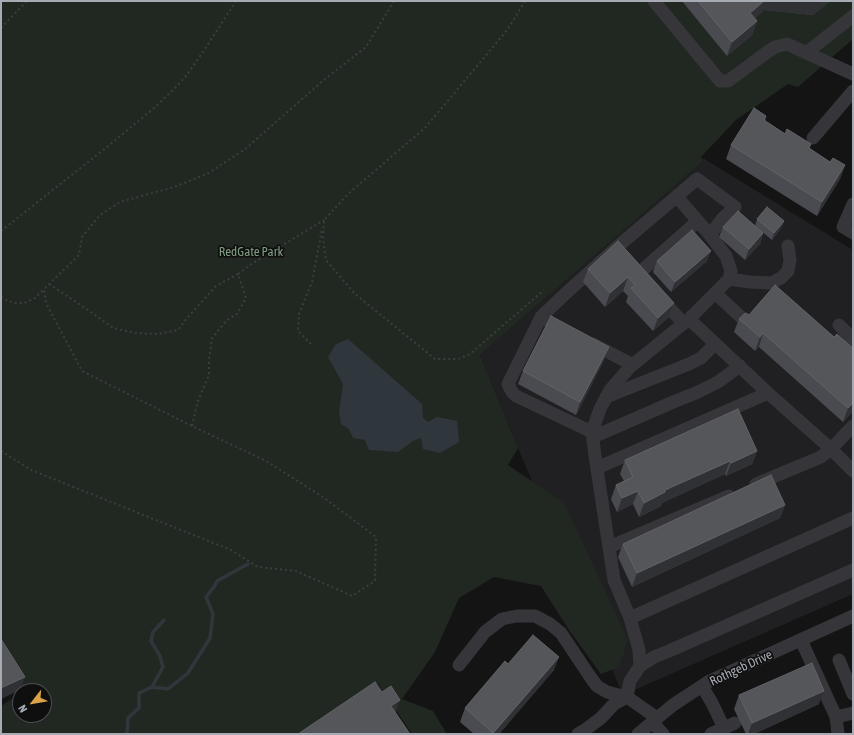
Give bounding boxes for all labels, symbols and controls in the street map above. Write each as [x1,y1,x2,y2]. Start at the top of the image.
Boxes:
park label: RedGate Park [219,244,283,260]
street label: Rothgeb Drive [707,647,775,689]
north arrow [12,683,52,723]
text: N [16,703,29,715]

